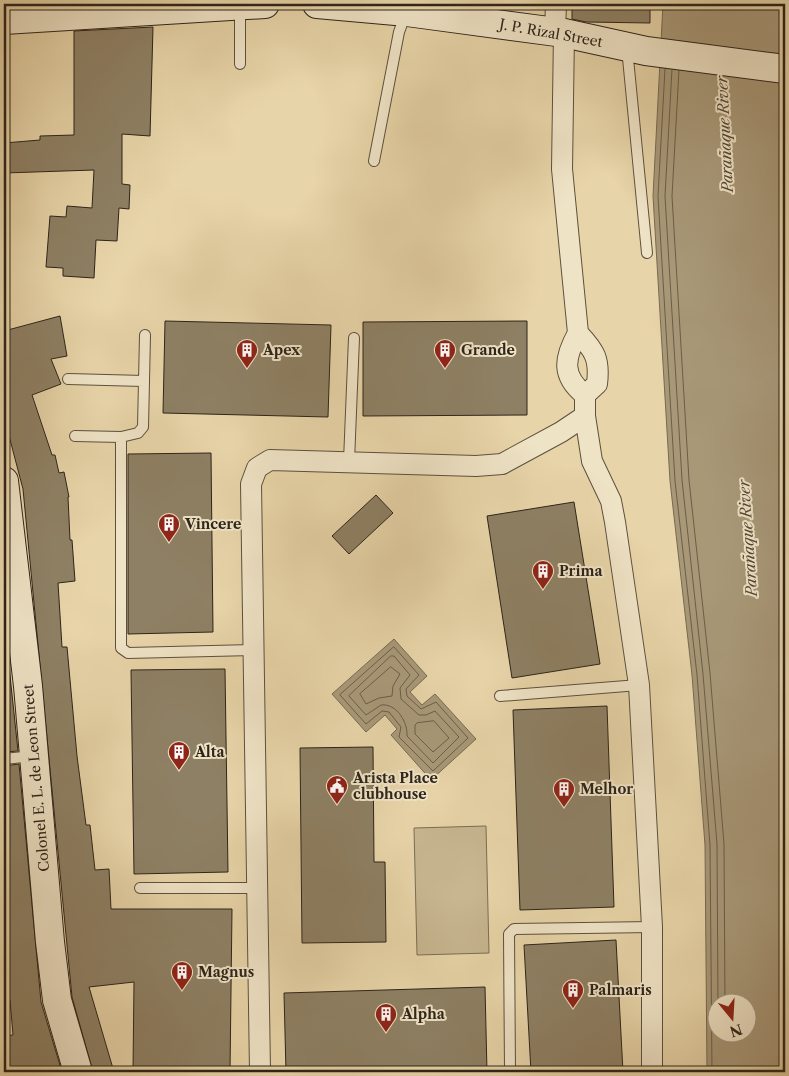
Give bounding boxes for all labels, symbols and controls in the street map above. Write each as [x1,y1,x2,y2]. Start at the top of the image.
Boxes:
street label: J. P. Rizal Street [496,15,604,51]
water label: Parañaque River [712,74,737,194]
building icon: Apex [235,338,259,369]
building icon: Grande [433,338,457,369]
place label: Apex [262,341,301,359]
place label: Grande [461,341,515,359]
water label: Parañaque River [734,478,761,598]
building icon: Vincere [157,512,181,543]
place label: Vincere [184,515,241,533]
building icon: Prima [531,559,555,590]
place label: Prima [559,562,603,580]
street label: Colonel E. L. de Leon Street [19,683,53,872]
building icon: Alta [167,740,191,771]
place label: Alta [194,743,225,761]
place label: Arista Place clubhouse [352,769,438,803]
public building icon: Arista Place clubhouse [325,774,349,805]
building icon: Melhor [552,777,576,808]
place label: Melhor [580,780,633,798]
building icon: Magnus [170,960,194,991]
place label: Magnus [198,963,254,981]
building icon: Palmaris [561,978,585,1009]
place label: Palmaris [589,981,652,999]
north arrow [706,994,756,1044]
building icon: Alpha [374,1002,398,1033]
place label: Alpha [401,1005,446,1023]
text: N [727,1020,745,1041]

